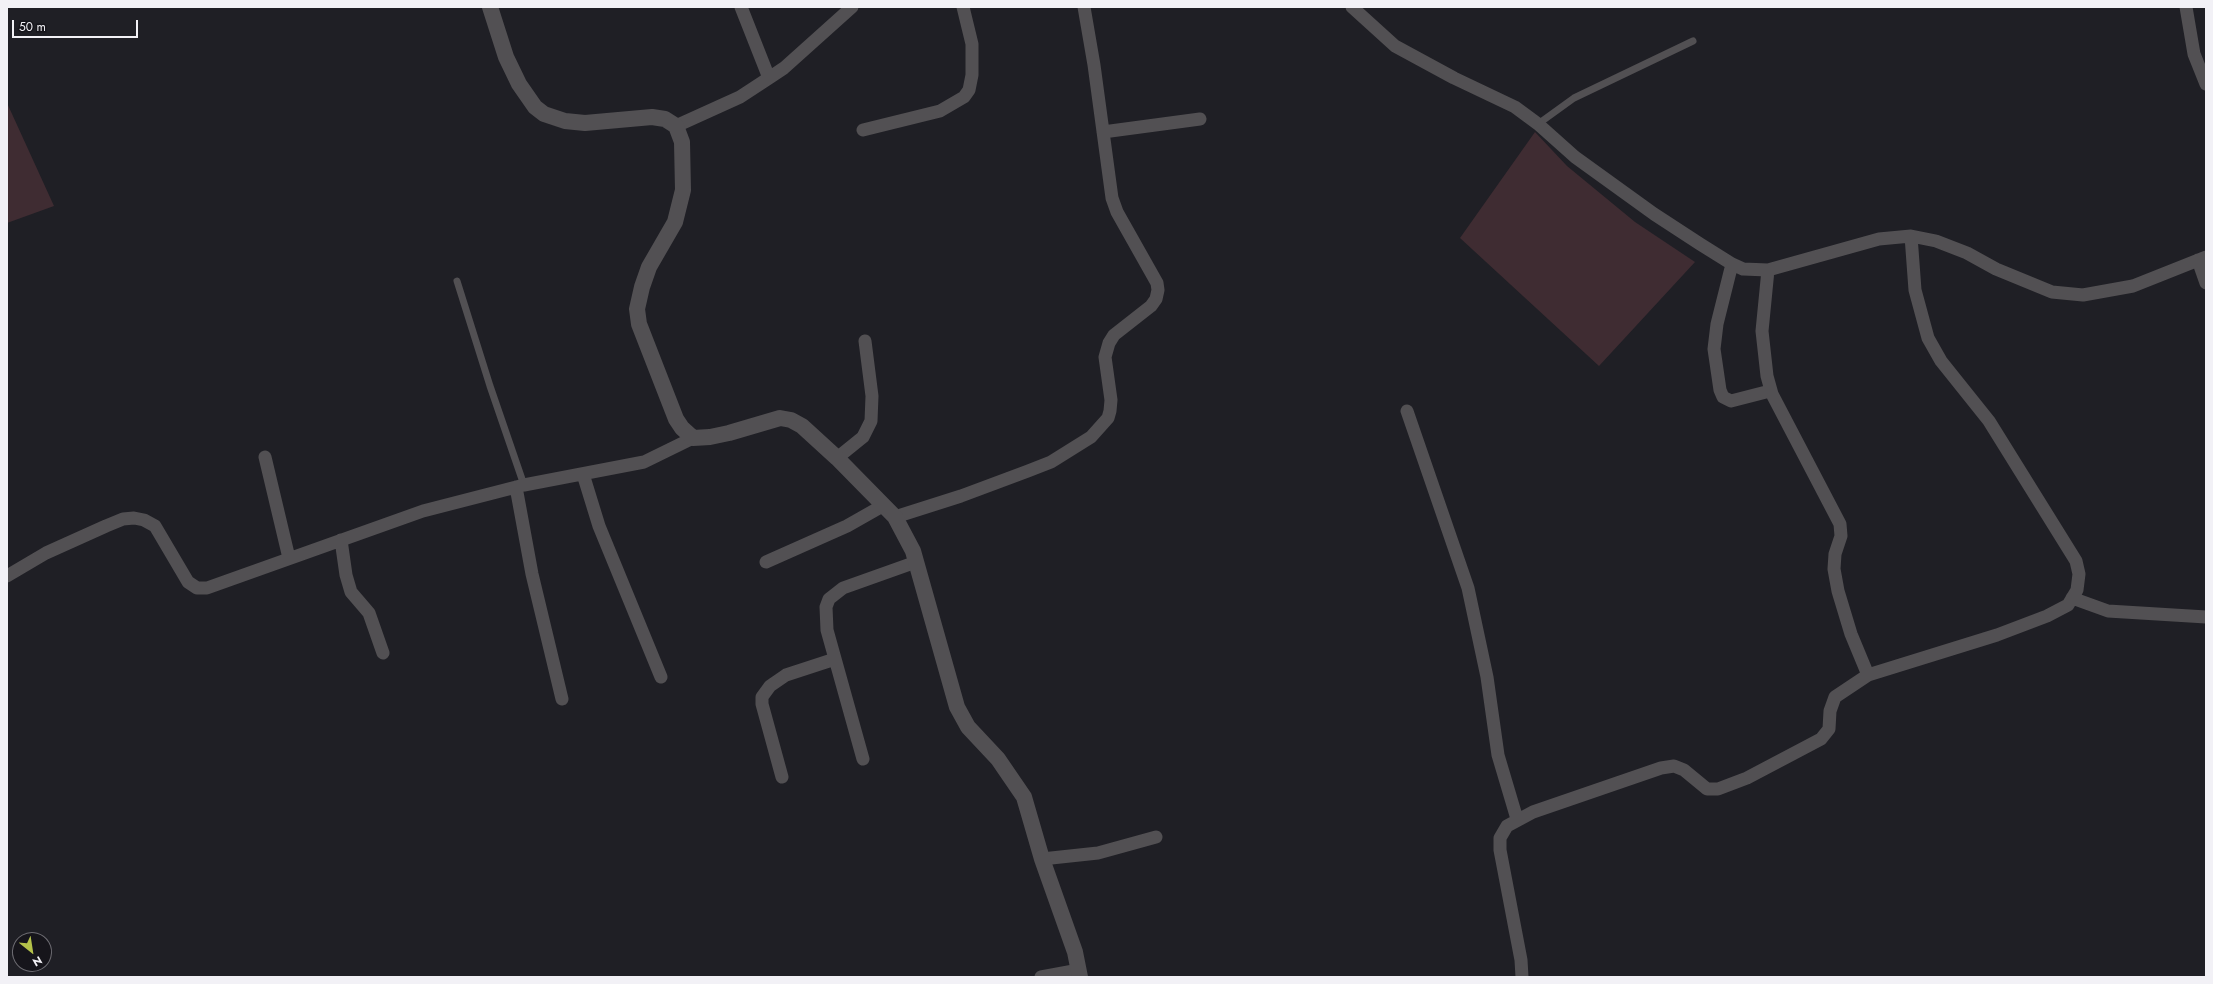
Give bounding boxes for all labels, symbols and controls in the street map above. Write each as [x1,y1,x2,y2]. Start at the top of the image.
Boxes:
scale bar [14,12,140,38]
text: 50 m [19,18,46,36]
north arrow [12,932,52,972]
text: N [30,952,45,971]

